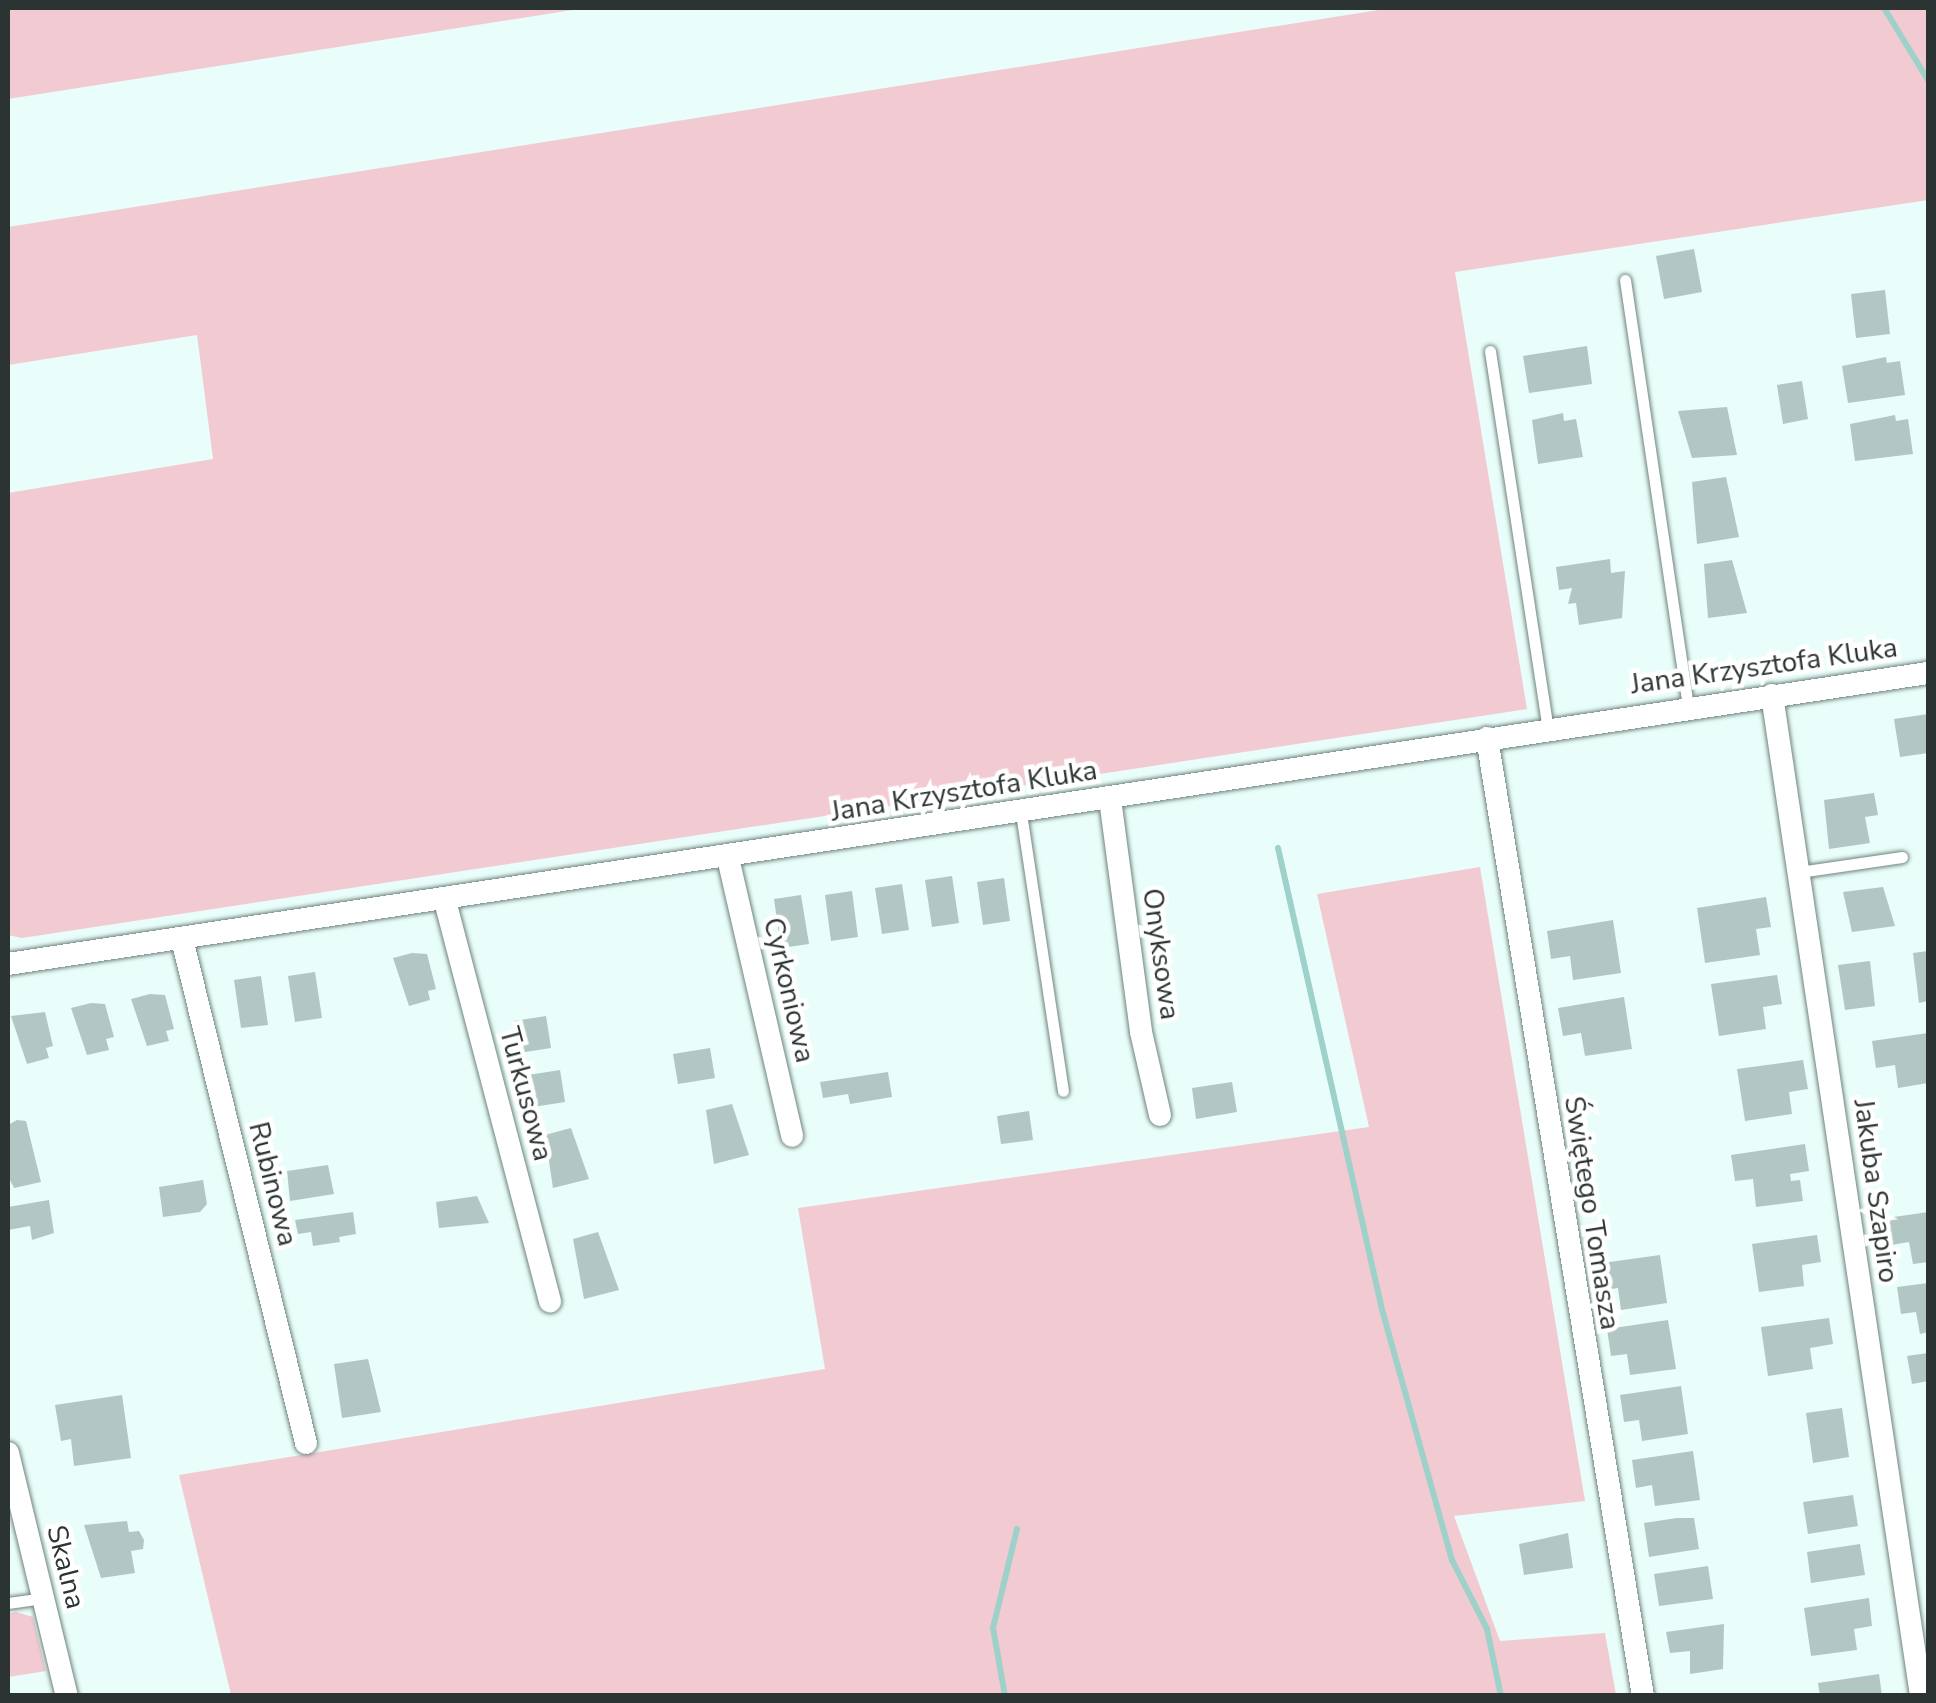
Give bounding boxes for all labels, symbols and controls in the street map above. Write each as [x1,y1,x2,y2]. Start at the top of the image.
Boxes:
street label: Jana Krzysztofa Kluka [1628,631,1900,701]
street label: Jana Krzysztofa Kluka [828,753,1100,829]
street label: Onyksowa [1135,886,1187,1022]
street label: Cyrkoniowa [756,914,822,1066]
street label: Turkusowa [492,1023,560,1165]
street label: Świętego Tomasza [1557,1094,1627,1332]
street label: Jakuba Szapiro [1846,1097,1906,1285]
street label: Rubinowa [241,1118,305,1250]
street label: Skalna [39,1522,93,1612]

